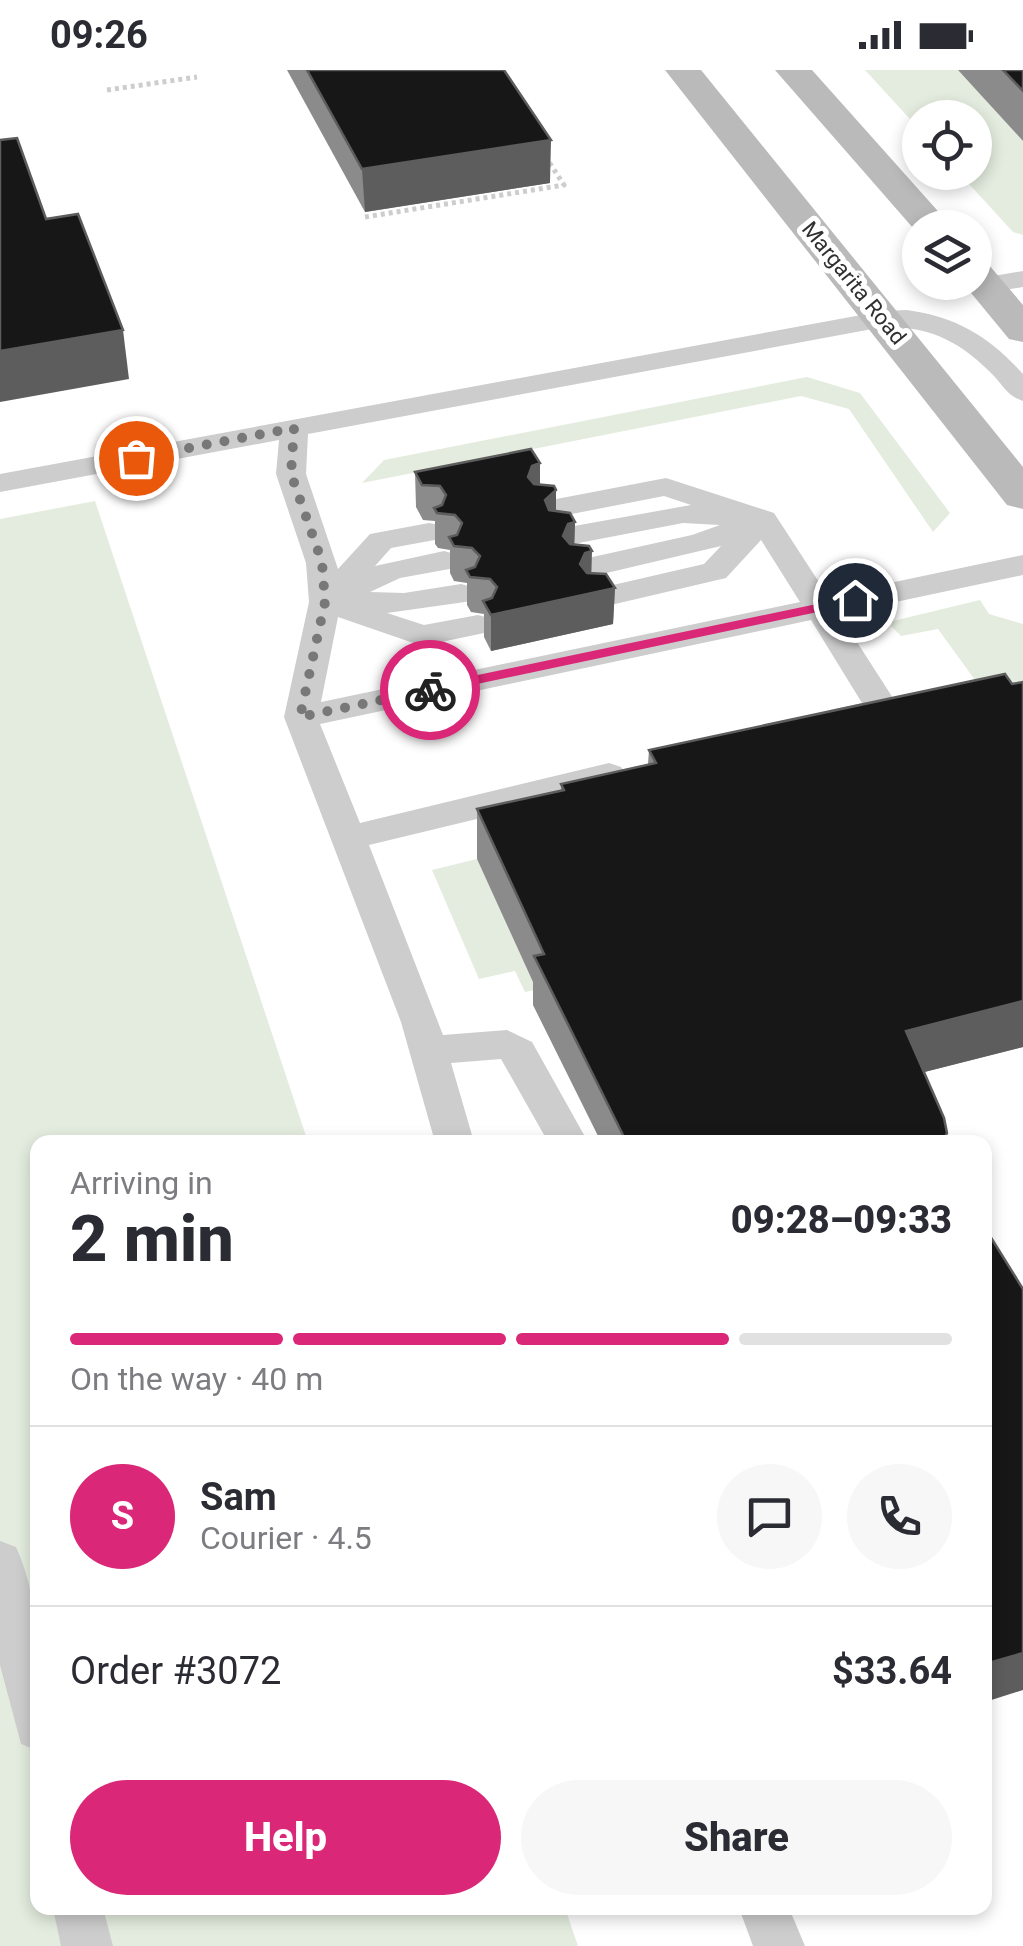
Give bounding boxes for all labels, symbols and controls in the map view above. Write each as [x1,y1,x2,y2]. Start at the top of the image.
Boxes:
text: 09:26 [50,13,148,57]
map controls [902,100,992,300]
button: locate [902,100,992,190]
button: layers [902,210,992,300]
street label: Margarita Road [797,217,911,349]
pin [94,416,179,501]
icon: bag [109,431,164,486]
pin [813,558,898,643]
icon: home [828,573,883,628]
courier [380,640,480,740]
icon: bike [403,663,458,718]
text: Arriving in [70,1164,213,1202]
text: 09:28–09:33 [731,1198,952,1242]
text: 2 min [70,1201,234,1277]
text: On the way · 40 m [70,1360,323,1398]
button: chat [717,1464,822,1569]
button: phone [847,1464,952,1569]
text: Sam [200,1475,277,1519]
text: S [111,1494,134,1538]
text: Courier · 4.5 [200,1519,372,1557]
text: Order #3072 [70,1649,281,1693]
text: $33.64 [832,1649,952,1693]
button: Help [70,1780,501,1895]
button: Share [521,1780,952,1895]

